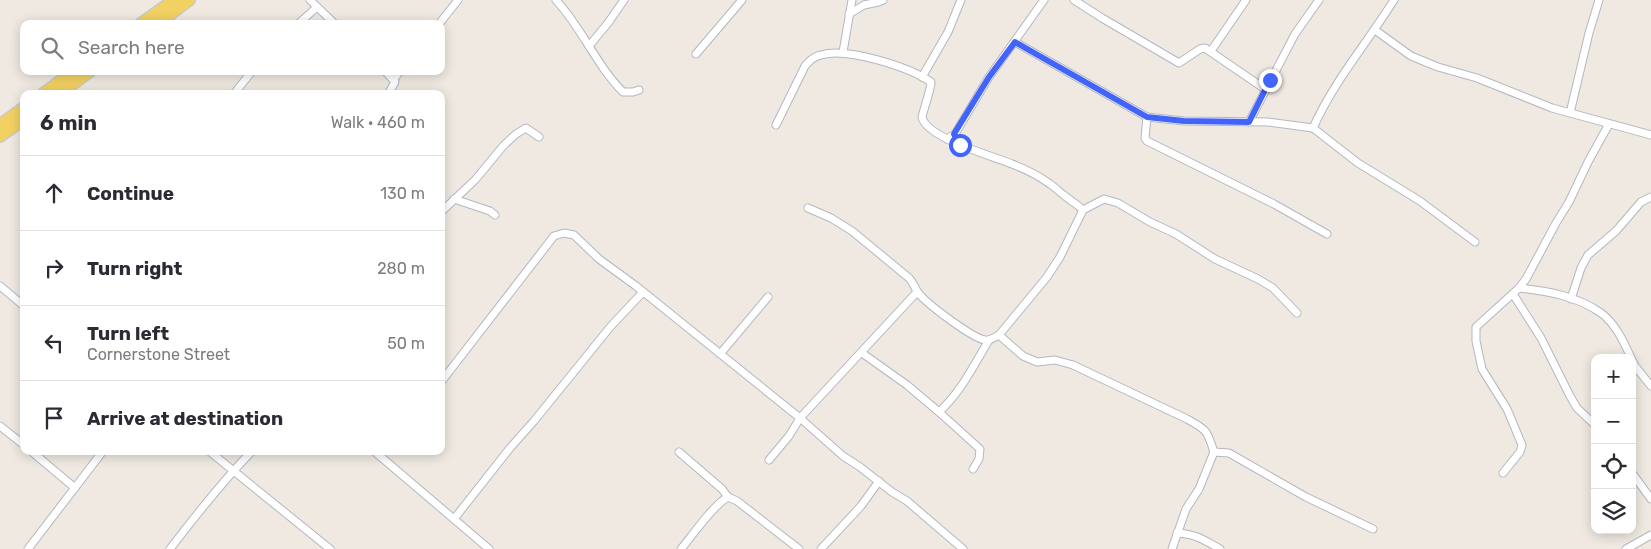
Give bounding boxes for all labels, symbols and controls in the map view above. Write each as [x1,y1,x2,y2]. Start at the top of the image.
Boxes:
search box [20,20,445,75]
icon: search [38,34,66,62]
text: Search here [78,36,185,59]
route end [1259,69,1282,92]
text: 6 min [40,110,97,135]
text: Walk · 460 m [331,113,425,132]
route start [949,134,972,157]
icon: ahead [40,179,68,207]
text: Continue [87,182,174,205]
text: 130 m [380,184,425,203]
icon: right [40,254,68,282]
text: Turn right [87,257,182,280]
text: 280 m [377,259,425,278]
text: Turn left [87,322,169,345]
icon: left [40,329,68,357]
text: 50 m [387,334,425,353]
text: Cornerstone Street [87,345,230,364]
map controls [1591,354,1636,534]
button: + [1591,354,1636,399]
button: − [1591,399,1636,444]
icon: arrive [40,404,68,432]
text: Arrive at destination [87,407,283,430]
button: locate [1591,444,1636,489]
button: layers [1591,489,1636,534]

